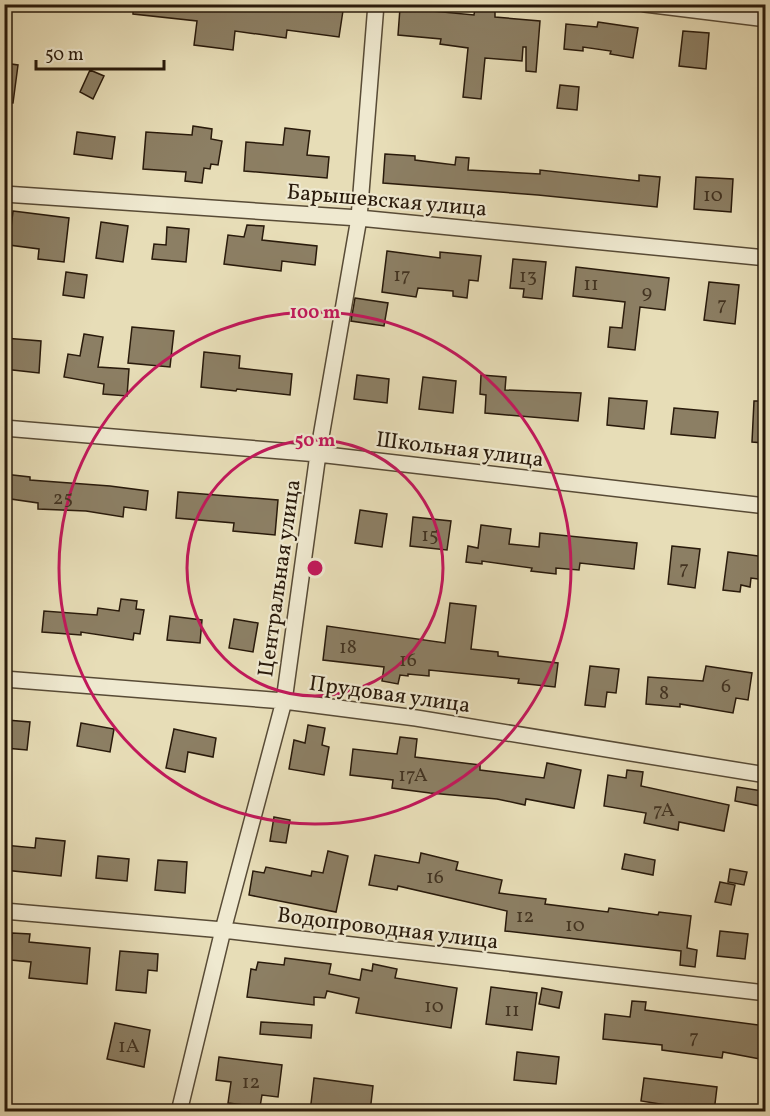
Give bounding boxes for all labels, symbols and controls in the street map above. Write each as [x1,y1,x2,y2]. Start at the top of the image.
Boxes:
scale bar [36,33,164,71]
text: 50 m [45,43,84,68]
street label: Барышевская улица [285,177,488,226]
house number: 10 [703,182,723,210]
house number: 17 [393,262,411,290]
house number: 13 [519,263,537,291]
house number: 11 [583,271,599,299]
house number: 9 [642,279,652,307]
house number: 7 [717,291,727,319]
text: 100 m [290,301,340,326]
street label: Школьная улица [374,425,545,476]
text: 50 m [295,429,335,454]
street label: Центральная улица [251,478,310,679]
house number: 25 [53,485,73,513]
house number: 15 [421,522,439,550]
house number: 7 [679,555,689,583]
centre of rings [305,558,325,578]
house number: 18 [339,634,357,662]
house number: 16 [399,647,417,675]
street label: Прудовая улица [307,669,472,722]
house number: 6 [721,673,731,701]
house number: 8 [659,680,669,708]
house number: 17А [398,762,428,790]
house number: 7А [653,797,675,825]
house number: 16 [426,864,444,892]
street label: Водопроводная улица [275,901,500,958]
house number: 12 [516,903,534,931]
house number: 10 [565,912,585,940]
house number: 10 [424,993,444,1021]
house number: 11 [504,997,520,1025]
house number: 7 [689,1024,699,1052]
house number: 1А [118,1033,140,1061]
house number: 12 [242,1069,260,1097]

